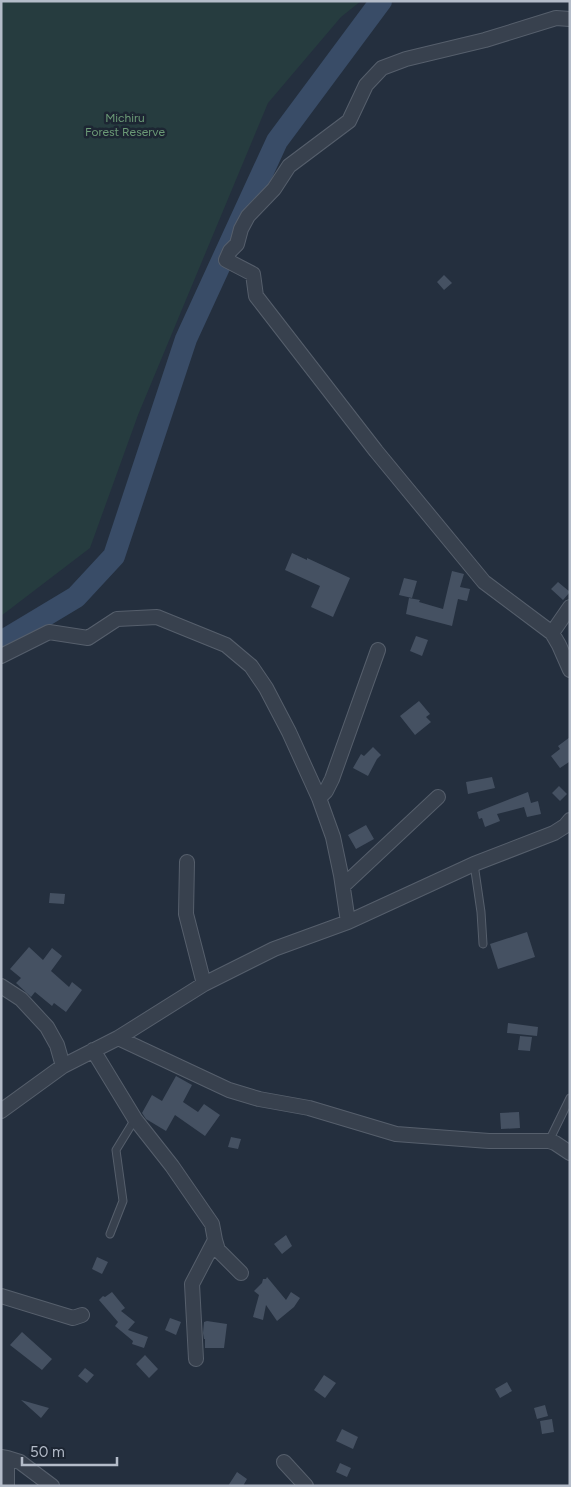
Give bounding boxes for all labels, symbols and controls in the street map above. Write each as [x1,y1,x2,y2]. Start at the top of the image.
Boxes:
park label: Michiru Forest Reserve [85,111,165,139]
scale bar [22,1434,118,1466]
text: 50 m [30,1443,65,1461]

